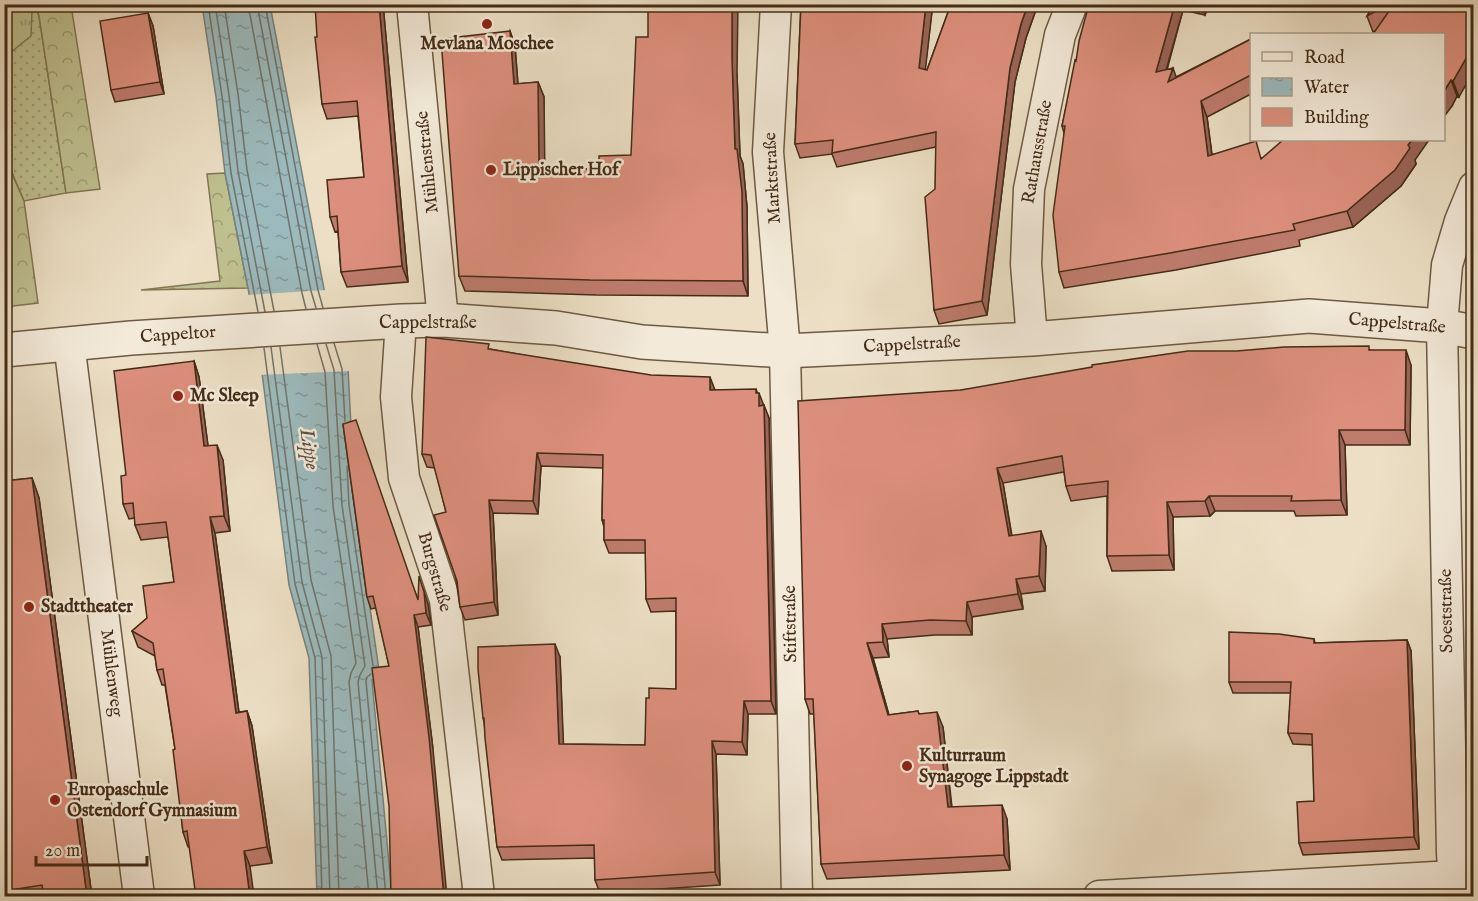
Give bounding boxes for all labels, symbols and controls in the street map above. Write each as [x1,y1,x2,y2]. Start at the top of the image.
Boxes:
marker: Mevlana Moschee [480,17,494,31]
place label: Mevlana Moschee [420,33,554,56]
legend [1250,33,1445,141]
text: Road [1304,47,1345,70]
text: Water [1304,77,1349,100]
street label: Rathausstraße [1018,98,1058,206]
text: Building [1304,107,1369,130]
street label: Mühlenstraße [411,110,445,214]
street label: Marktstraße [759,132,787,224]
place label: Lippischer Hof [503,159,622,182]
marker: Lippischer Hof [484,163,498,177]
street label: Cappelstraße [1347,308,1447,340]
street label: Cappelstraße [379,312,477,335]
street label: Cappeltor [139,321,217,349]
street label: Cappelstraße [863,331,961,359]
place label: Mc Sleep [190,385,259,408]
marker: Mc Sleep [171,389,185,403]
water label: Lippe [293,426,325,472]
street label: Burgstraße [412,529,456,615]
street label: Soeststraße [1435,569,1459,653]
street label: Stiftstraße [779,585,803,663]
place label: Stadttheater [41,596,133,619]
marker: Stadttheater [22,600,36,614]
street label: Mühlenweg [94,628,128,718]
place label: Kulturraum Synagoge Lippstadt [919,745,1070,789]
marker: Kulturraum Synagoge Lippstadt [900,759,914,773]
place label: Europaschule Ostendorf Gymnasium [67,779,237,823]
marker: Europaschule Ostendorf Gymnasium [48,793,62,807]
scale bar [36,829,147,867]
text: 20 m [45,840,80,863]

